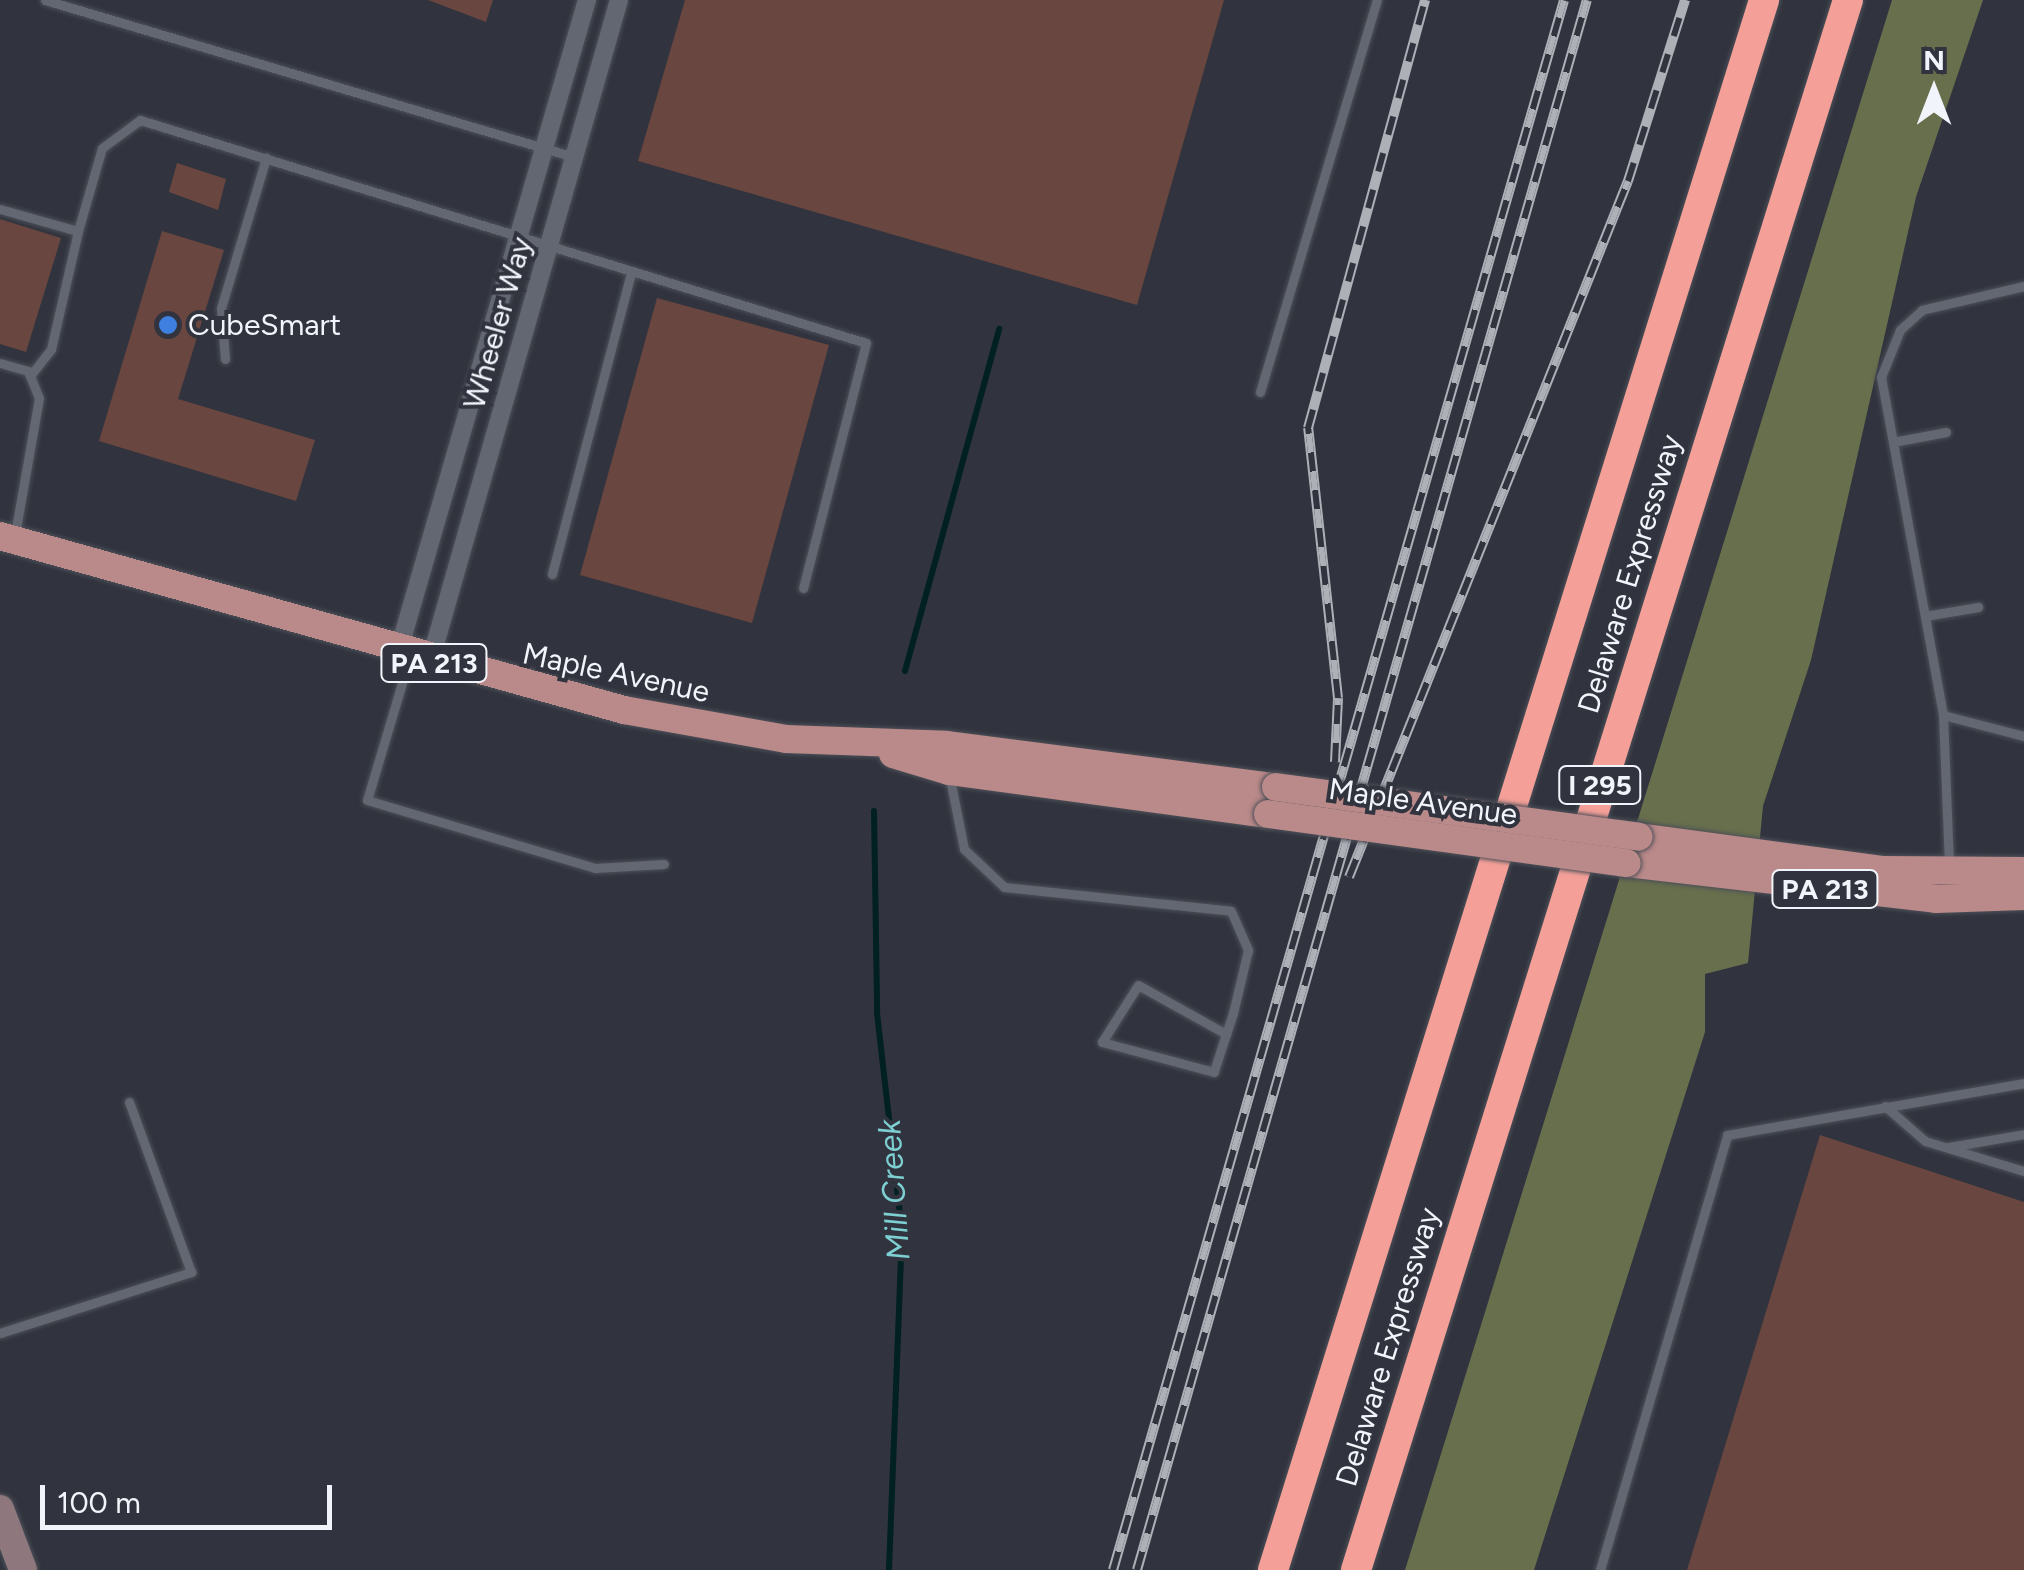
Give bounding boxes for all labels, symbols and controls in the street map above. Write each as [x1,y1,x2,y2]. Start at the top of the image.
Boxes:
north arrow [1884,40,1984,140]
text: N [1923,43,1945,77]
street label: Wheeler Way [456,233,540,413]
place label: CubeSmart [188,307,341,343]
marker: CubeSmart [157,314,179,336]
street label: Delaware Expressway [1570,430,1690,718]
street label: Maple Avenue [519,636,713,710]
road number: PA 213 [379,640,489,686]
road number: I 295 [1558,762,1642,808]
street label: Maple Avenue [1326,771,1520,833]
road number: PA 213 [1770,866,1880,912]
water label: Mill Creek [870,1118,918,1262]
street label: Delaware Expressway [1328,1203,1448,1491]
scale bar [45,1465,338,1527]
text: 100 m [57,1484,141,1521]

